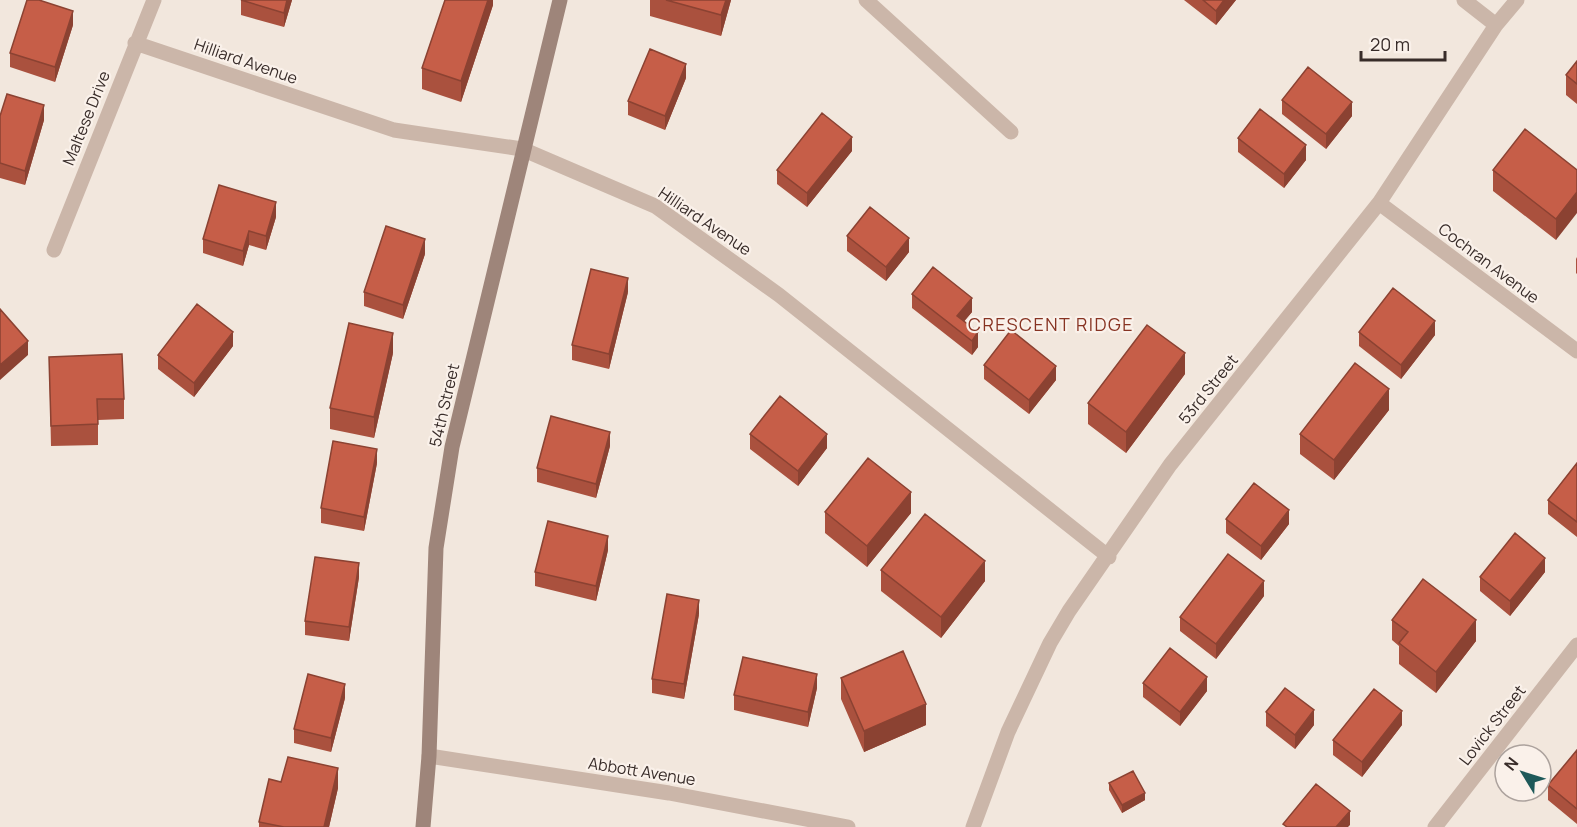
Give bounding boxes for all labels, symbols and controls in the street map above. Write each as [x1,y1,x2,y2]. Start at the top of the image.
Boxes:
scale bar [1361,24,1445,62]
text: 20 m [1370,32,1410,56]
street label: Hilliard Avenue [191,33,301,89]
street label: Maltese Drive [57,68,115,168]
street label: Hilliard Avenue [654,182,756,260]
street label: Cochran Avenue [1434,218,1544,308]
district label: CRESCENT RIDGE [968,312,1134,336]
street label: 53rd Street [1173,350,1243,428]
street label: 54th Street [424,361,464,449]
street label: Lovick Street [1454,680,1530,770]
north arrow [1493,743,1553,803]
street label: Abbott Avenue [587,752,697,790]
text: N [1499,752,1523,775]

